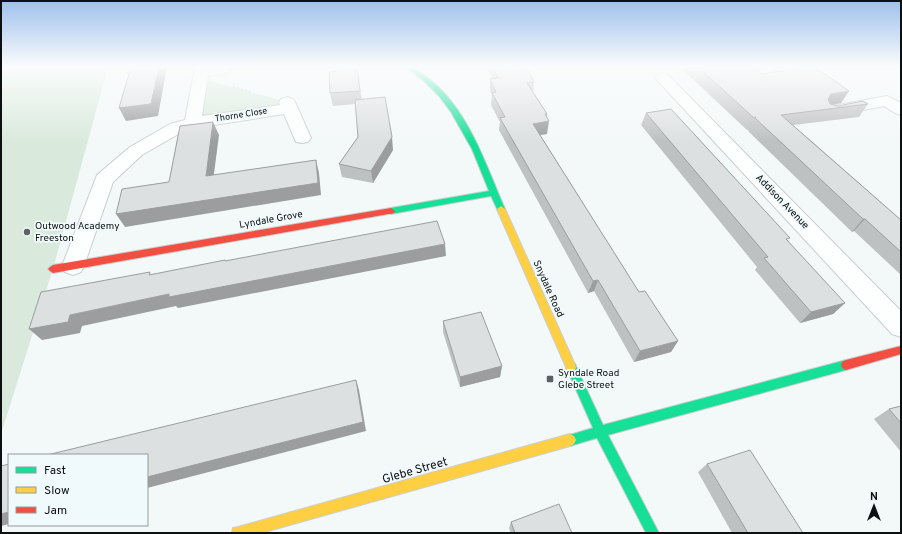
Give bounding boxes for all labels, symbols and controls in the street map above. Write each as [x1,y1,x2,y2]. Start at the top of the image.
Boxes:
street label: Thorne Close [214,105,268,125]
street label: Addison Avenue [752,172,812,232]
street label: Lyndale Grove [238,208,304,232]
place label: Outwood Academy Freeston [35,220,119,245]
marker: Outwood Academy Freeston [22,227,32,237]
street label: Snydale Road [530,258,566,320]
place label: Syndale Road Glebe Street [558,367,619,392]
marker: Syndale Road Glebe Street [545,374,555,384]
legend [8,454,148,526]
street label: Glebe Street [381,454,449,488]
text: Fast [44,463,66,479]
text: Slow [44,483,70,499]
north arrow [854,486,894,526]
text: N [870,490,878,504]
text: Jam [44,503,67,519]

